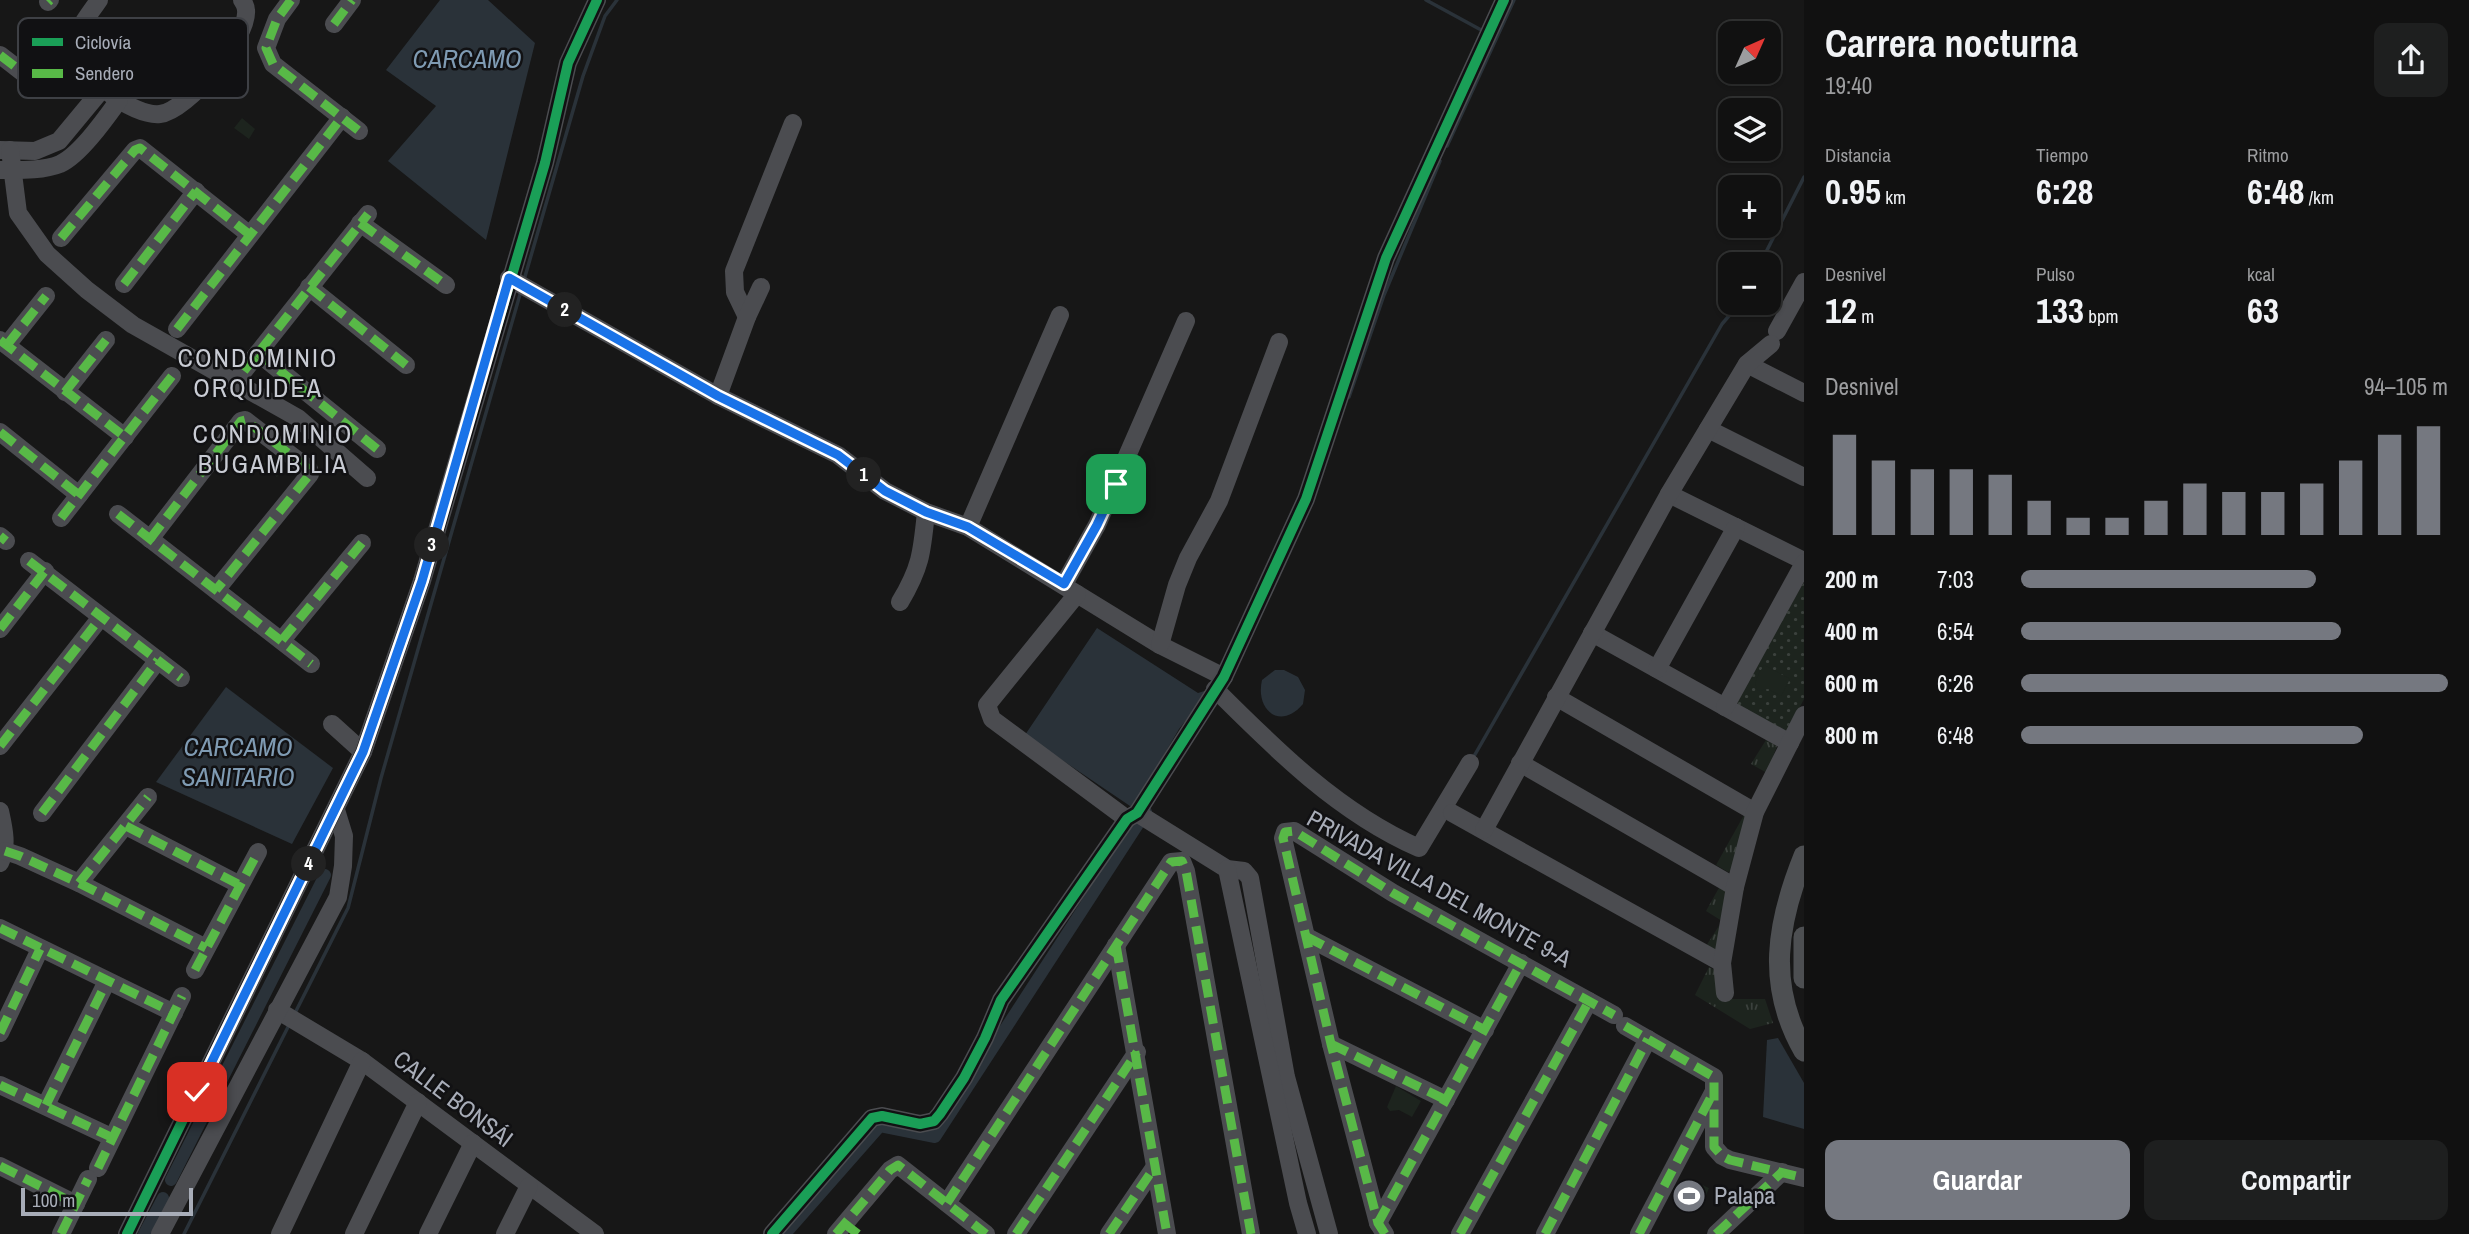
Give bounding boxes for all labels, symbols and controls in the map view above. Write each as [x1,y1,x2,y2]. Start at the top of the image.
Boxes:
legend [18,18,248,98]
text: Carrera nocturna [1825,18,2078,69]
north arrow [1718,21,1782,84]
map controls [1718,21,1781,315]
button: share [2374,23,2448,97]
text: Ciclovía [75,29,132,55]
water label: CARCAMO [413,41,521,76]
text: Sendero [75,60,134,86]
text: 19:40 [1825,70,1872,101]
button: layers [1718,98,1781,161]
text: Distancia [1825,142,1891,168]
text: Tiempo [2036,142,2088,168]
text: Ritmo [2247,142,2289,168]
text: 0.95 [1825,168,1881,215]
text: 6:28 [2036,168,2093,215]
text: 6:48 [2247,168,2304,215]
button: + [1718,175,1781,238]
text: km [1881,184,1906,210]
text: /km [2304,184,2334,210]
button: − [1718,252,1781,315]
text: Desnivel [1825,261,1886,287]
text: Pulso [2036,261,2075,287]
text: kcal [2247,261,2275,287]
text: 12 [1825,287,1857,334]
text: 133 [2036,287,2084,334]
text: 63 [2247,287,2279,334]
pin: 2 [548,292,582,328]
text: 2 [560,296,569,322]
text: m [1857,303,1874,329]
text: bpm [2084,303,2119,329]
district label: CONDOMINIO ORQUIDEA [178,340,338,405]
text: Desnivel [1825,371,1898,402]
text: 94–105 m [2364,371,2448,402]
district label: CONDOMINIO BUGAMBILIA [193,416,353,481]
pin [1086,454,1146,514]
pin: 1 [846,458,882,492]
text: 1 [859,461,868,487]
icon: arrive [1097,465,1135,503]
pin: 3 [414,528,450,562]
text: 3 [427,531,436,557]
text: 200 m [1825,564,1878,595]
text: 7:03 [1937,564,1974,595]
text: 400 m [1825,616,1878,647]
text: 6:54 [1937,616,1974,647]
text: 600 m [1825,668,1878,699]
text: 6:26 [1937,668,1974,699]
text: 800 m [1825,720,1878,751]
text: 6:48 [1937,720,1974,751]
water label: CARCAMO SANITARIO [182,729,295,794]
street label: PRIVADA VILLA DEL MONTE 9-A [1302,802,1578,975]
pin: 4 [292,846,326,882]
text: 4 [304,850,313,876]
street label: CALLE BONSÁI [387,1043,520,1154]
pin [167,1062,227,1122]
icon: check [178,1073,216,1111]
button: Guardar [1825,1140,2130,1220]
button: Compartir [2144,1140,2448,1220]
sports icon: Palapa [1670,1177,1708,1215]
place label: Palapa [1714,1179,1775,1211]
scale bar [21,1185,192,1217]
text: 100 m [32,1187,75,1213]

